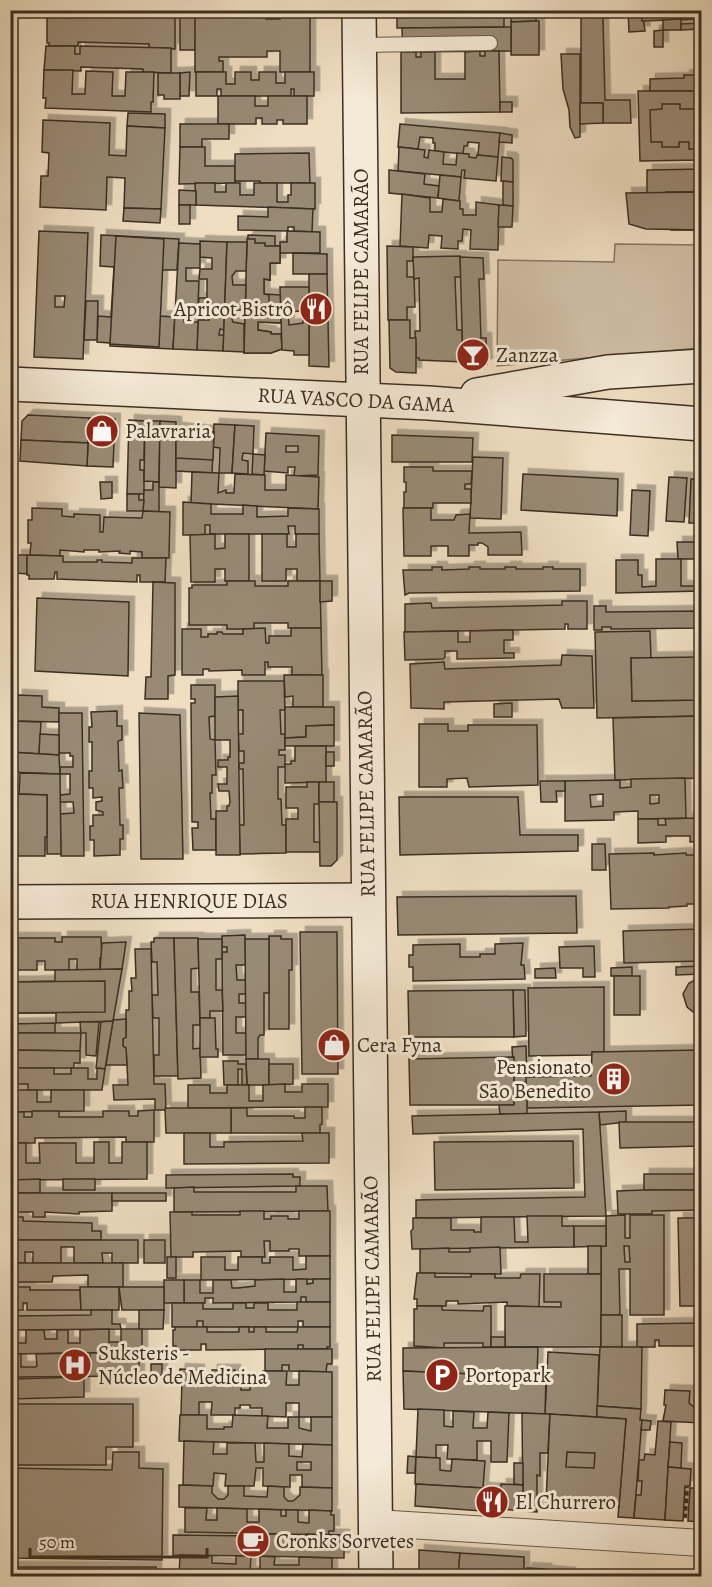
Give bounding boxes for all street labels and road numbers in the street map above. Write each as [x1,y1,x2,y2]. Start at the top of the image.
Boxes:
street label: RUA FELIPE CAMARÃO [347,169,375,375]
street label: RUA VASCO DA GAMA [257,381,456,419]
street label: RUA FELIPE CAMARÃO [350,690,382,898]
street label: RUA HENRIQUE DIAS [90,887,288,915]
street label: RUA FELIPE CAMARÃO [356,1175,388,1383]

